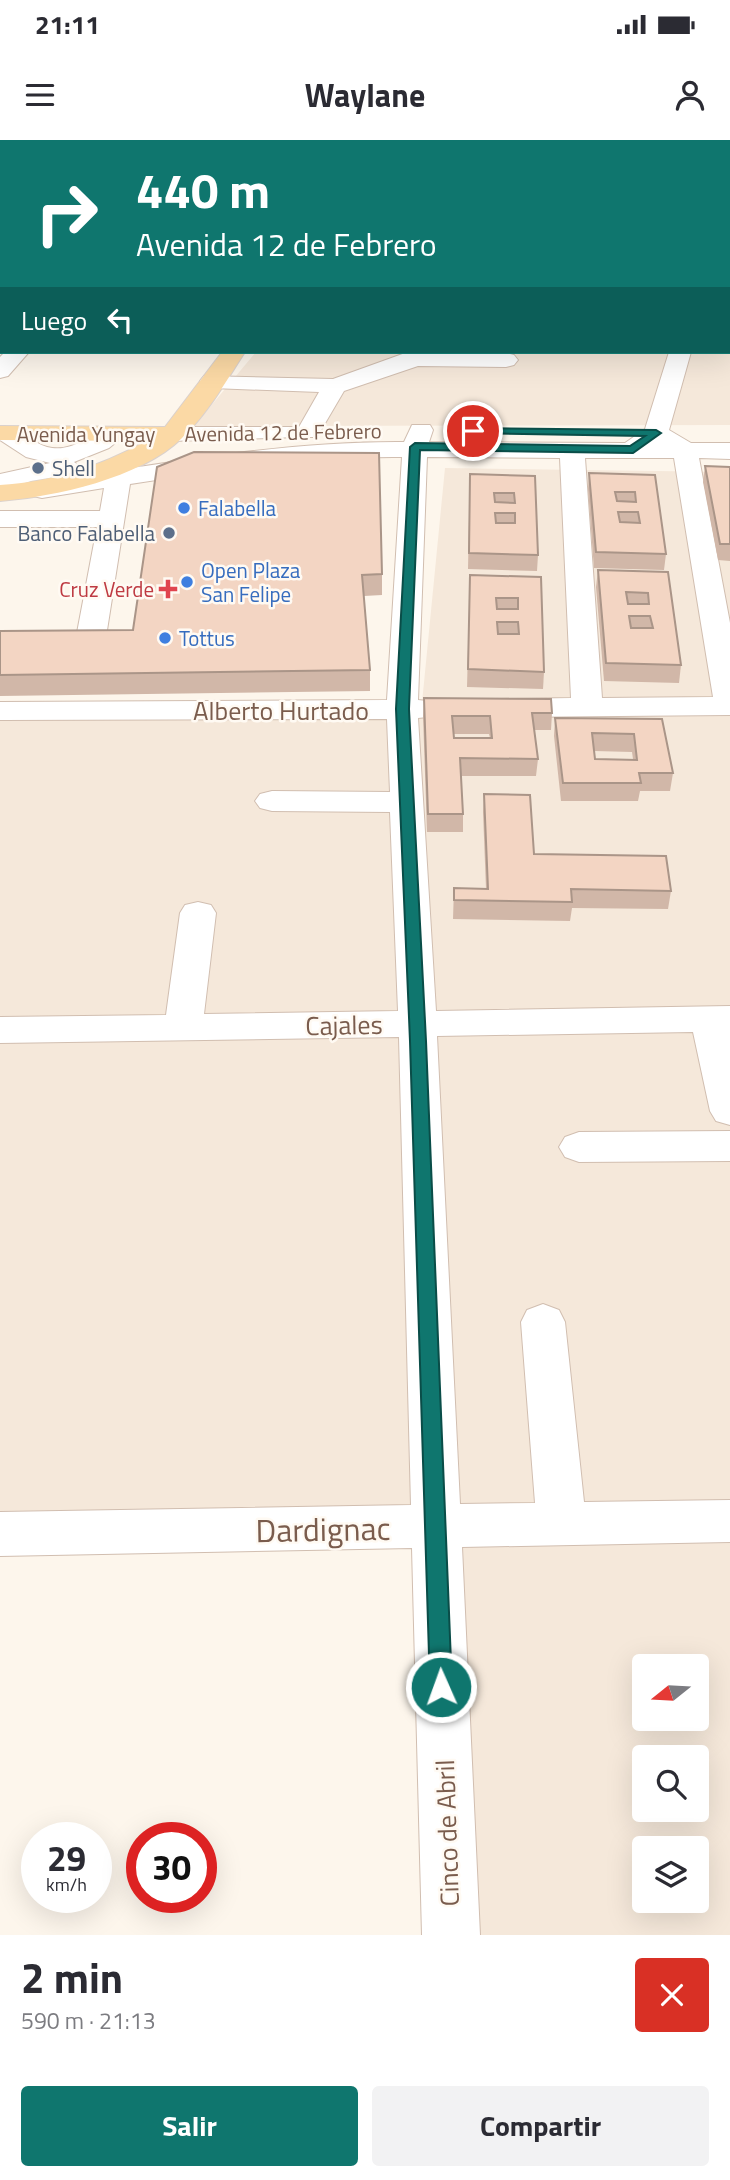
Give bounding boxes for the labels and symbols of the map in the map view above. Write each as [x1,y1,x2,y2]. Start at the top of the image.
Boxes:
pin [443,401,503,461]
street label: Avenida 12 de Febrero [184,414,382,450]
street label: Avenida Yungay [17,418,155,450]
place label: Shell [52,452,95,484]
marker: Shell [30,460,46,476]
place label: Falabella [198,492,277,524]
marker: Falabella [176,500,192,516]
place label: Banco Falabella [17,517,155,549]
marker: Banco Falabella [161,525,177,541]
place label: Open Plaza San Felipe [201,554,301,610]
place label: Cruz Verde [59,573,154,605]
marker: Open Plaza San Felipe [179,574,195,590]
marker: Cruz Verde [160,581,176,597]
place label: Tottus [179,622,235,654]
marker: Tottus [157,630,173,646]
street label: Alberto Hurtado [193,691,369,730]
street label: Cajales [305,1005,383,1045]
street label: Dardignac [255,1504,391,1554]
position arrow [404,1650,478,1724]
north arrow [632,1654,709,1731]
street label: Cinco de Abril [425,1759,469,1907]
speed limit sign: 30 [126,1822,217,1913]

